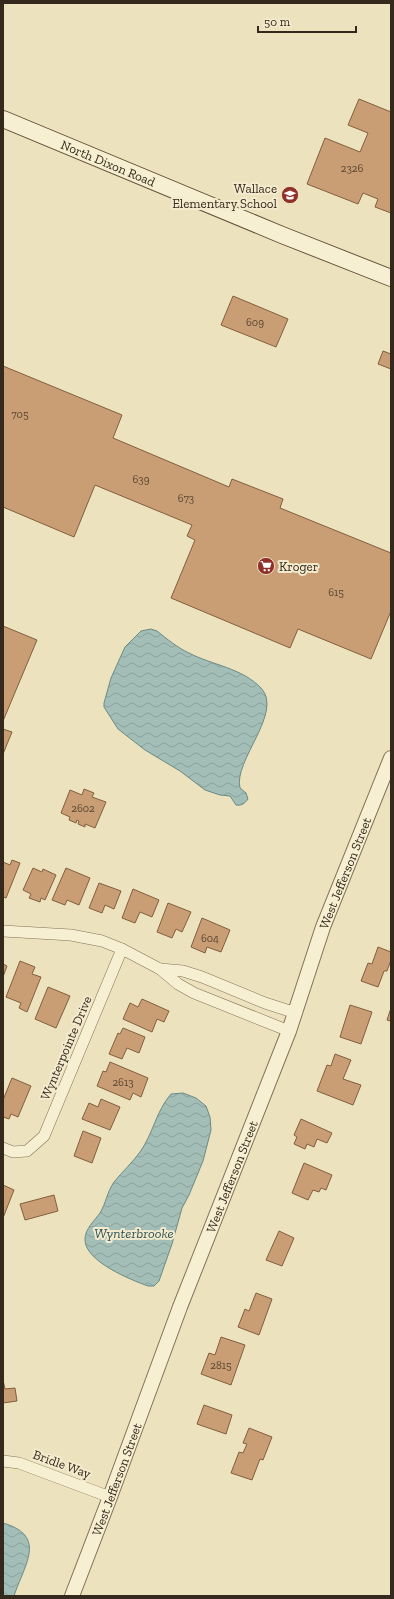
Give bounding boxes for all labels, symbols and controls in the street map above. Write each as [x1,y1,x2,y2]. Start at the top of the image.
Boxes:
scale bar [258,8,356,34]
text: 50 m [264,15,291,29]
street label: North Dixon Road [59,137,158,189]
house number: 2326 [341,162,363,175]
place label: Wallace Elementary School [172,181,278,211]
school or university icon: Wallace Elementary School [280,185,300,205]
house number: 609 [246,316,264,329]
house number: 705 [11,408,29,421]
house number: 639 [132,473,150,486]
house number: 673 [178,492,194,505]
supermarket icon: Kroger [256,556,276,576]
place label: Kroger [279,559,318,574]
house number: 615 [328,586,344,599]
house number: 2602 [71,802,95,815]
street label: West Jefferson Street [316,815,374,931]
house number: 604 [201,932,219,945]
street label: Wynterpointe Drive [37,994,95,1102]
house number: 2613 [112,1076,134,1089]
street label: West Jefferson Street [203,1118,261,1235]
water label: Wynterbrooke [94,1225,174,1242]
house number: 2815 [210,1359,232,1372]
street label: West Jefferson Street [88,1421,144,1538]
street label: Bridle Way [31,1447,93,1481]

